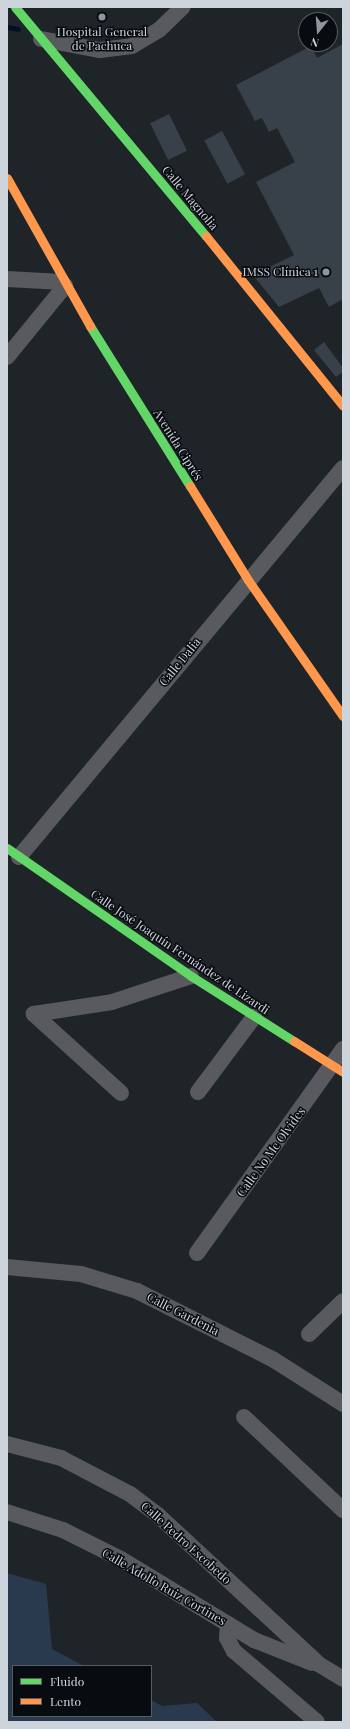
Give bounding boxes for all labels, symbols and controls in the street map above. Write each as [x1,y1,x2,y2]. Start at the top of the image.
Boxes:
marker: Hospital General de Pachuca [96,11,108,23]
north arrow [298,12,338,52]
place label: Hospital General de Pachuca [57,25,147,53]
text: N [309,35,321,51]
street label: Calle Magnolia [159,163,221,233]
place label: IMSS Clínica 1 [242,265,318,279]
marker: IMSS Clínica 1 [321,267,331,277]
street label: Avenida Ciprés [150,407,206,483]
street label: Calle Dalia [156,635,204,689]
street label: Calle José Joaquín Fernández de Lizardi [88,887,272,1017]
street label: Calle No Me Olvides [234,1104,308,1200]
street label: Calle Gardenia [144,1290,222,1338]
street label: Calle Pedro Escobedo [138,1499,234,1587]
street label: Calle Adolfo Ruiz Cortines [99,1545,229,1629]
legend [12,1665,152,1717]
text: Fluido [50,1673,84,1689]
text: Lento [50,1693,81,1709]

